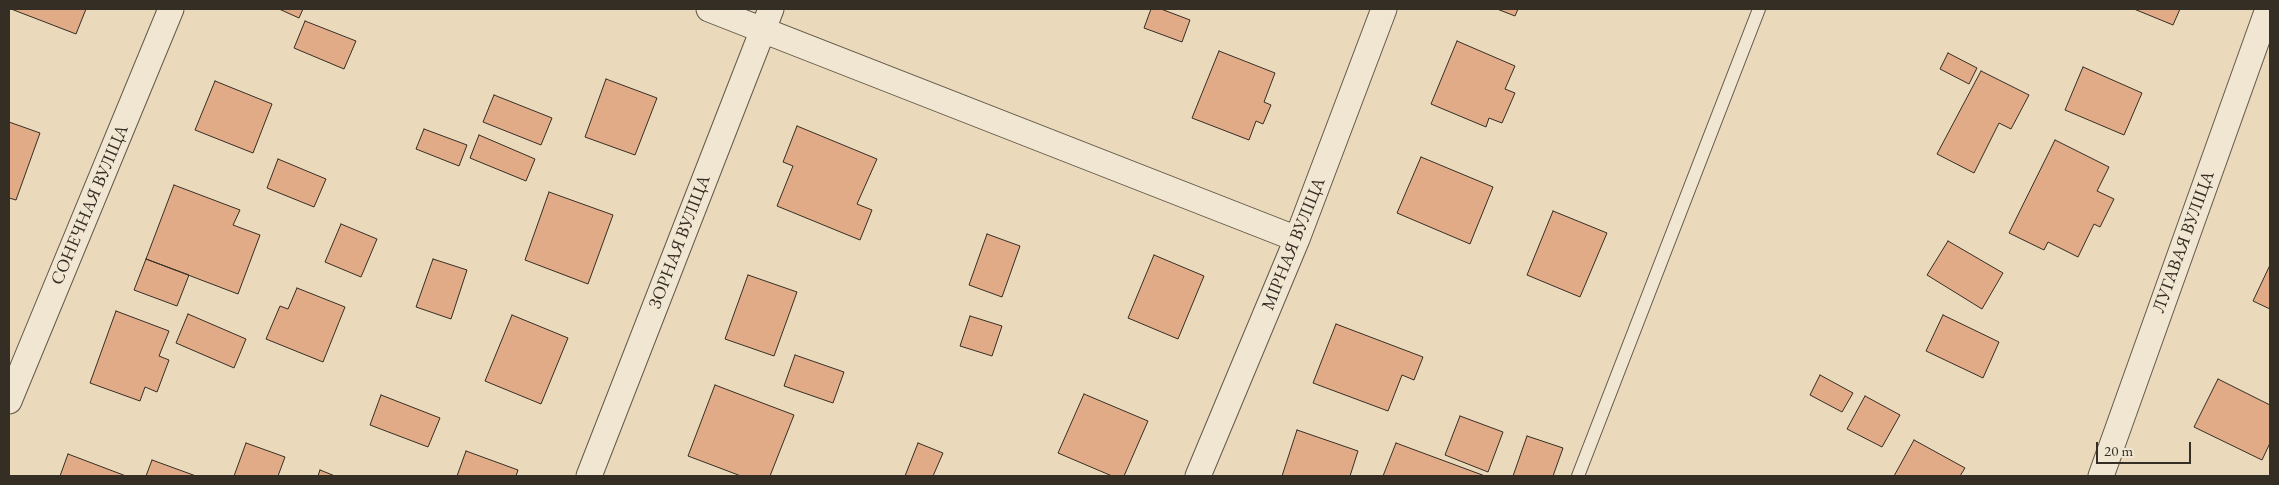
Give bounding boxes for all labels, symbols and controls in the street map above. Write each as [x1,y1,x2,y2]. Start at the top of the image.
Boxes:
street label: СОНЕЧНАЯ ВУЛІЦА [46,122,134,288]
street label: ЛУГАВАЯ ВУЛІЦА [2148,168,2220,316]
street label: ЗОРНАЯ ВУЛІЦА [645,172,715,312]
street label: МІРНАЯ ВУЛІЦА [1258,175,1330,313]
scale bar [2099,432,2194,464]
text: 20 m [2104,441,2133,460]

